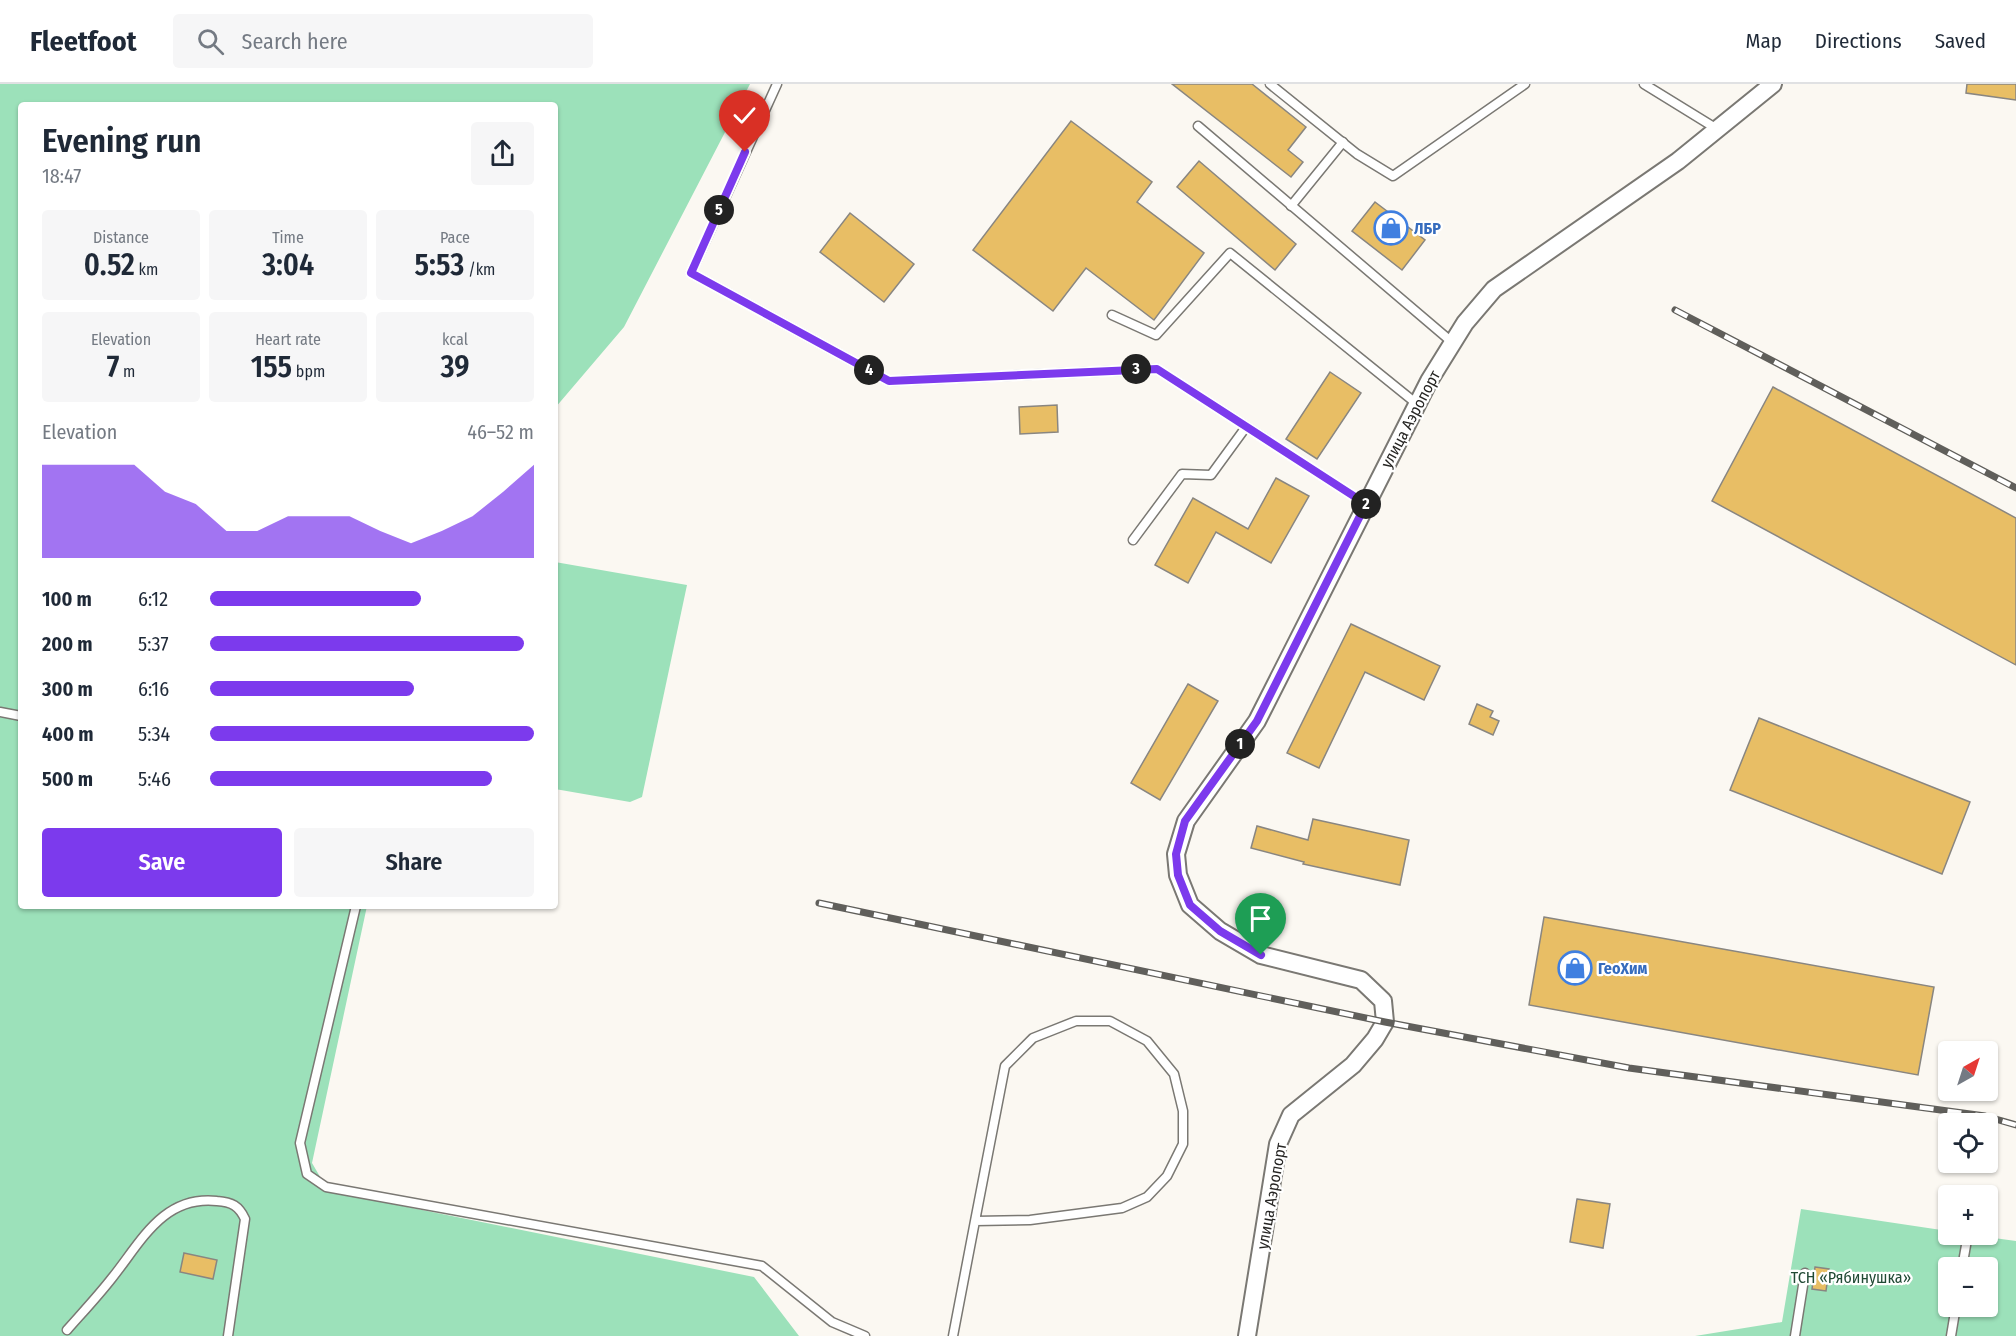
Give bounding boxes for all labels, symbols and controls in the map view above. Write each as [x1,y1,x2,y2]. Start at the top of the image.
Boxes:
search box [173,14,593,68]
text: Fleetfoot [30,25,137,58]
icon: search [194,25,227,58]
text: Search here [242,28,348,55]
text: Map [1745,28,1782,54]
text: Directions [1815,28,1902,54]
text: Saved [1935,28,1986,54]
pin [719,90,770,152]
icon: check [728,99,761,132]
text: Evening run [42,121,202,161]
button: share [471,122,534,185]
text: 18:47 [42,164,81,188]
pin: 5 [704,195,734,225]
text: 5 [715,200,723,219]
shop icon: ЛБР [1373,210,1409,246]
place label: ЛБР [1414,219,1441,238]
text: Distance [93,228,149,247]
text: Time [272,228,304,247]
text: Pace [440,228,470,247]
text: 0.52 [84,247,135,283]
text: 3:04 [262,247,314,283]
text: 5:53 [415,247,464,283]
text: km [135,260,158,279]
text: /km [464,260,495,279]
text: Elevation [91,330,151,349]
text: Heart rate [255,330,321,349]
text: kcal [442,330,468,349]
text: 7 [107,349,119,385]
text: 155 [251,349,292,385]
text: 39 [440,349,470,385]
pin: 3 [1121,354,1151,384]
pin: 4 [854,355,884,385]
text: 3 [1132,359,1140,378]
text: 4 [865,360,873,379]
text: m [119,362,135,381]
text: bpm [292,362,325,381]
street label: улица Аэропорт [1377,367,1444,471]
text: Elevation [42,420,117,444]
text: 46–52 m [467,420,534,444]
pin: 2 [1351,489,1381,519]
text: 2 [1362,494,1370,513]
text: 100 m [42,587,92,611]
text: 6:12 [138,587,168,611]
text: 200 m [42,632,93,656]
text: 5:37 [138,632,169,656]
text: 300 m [42,677,93,701]
text: 6:16 [138,677,169,701]
text: 400 m [42,722,94,746]
text: 5:34 [138,722,170,746]
pin: 1 [1225,729,1255,759]
text: 1 [1237,734,1243,753]
text: 500 m [42,767,93,791]
text: 5:46 [138,767,171,791]
button: Save [42,828,282,897]
button: Share [294,828,534,897]
pin [1235,893,1286,955]
icon: arrive [1244,902,1277,935]
shop icon: ГеоХим [1557,950,1593,986]
place label: ГеоХим [1598,959,1647,978]
north arrow [1938,1041,1998,1101]
map controls [1938,1041,1998,1317]
button: locate [1938,1113,1998,1173]
street label: улица Аэропорт [1253,1141,1290,1251]
button: + [1938,1185,1998,1245]
button: − [1938,1257,1998,1317]
park label: ТСН «Рябинушка» [1791,1268,1911,1287]

